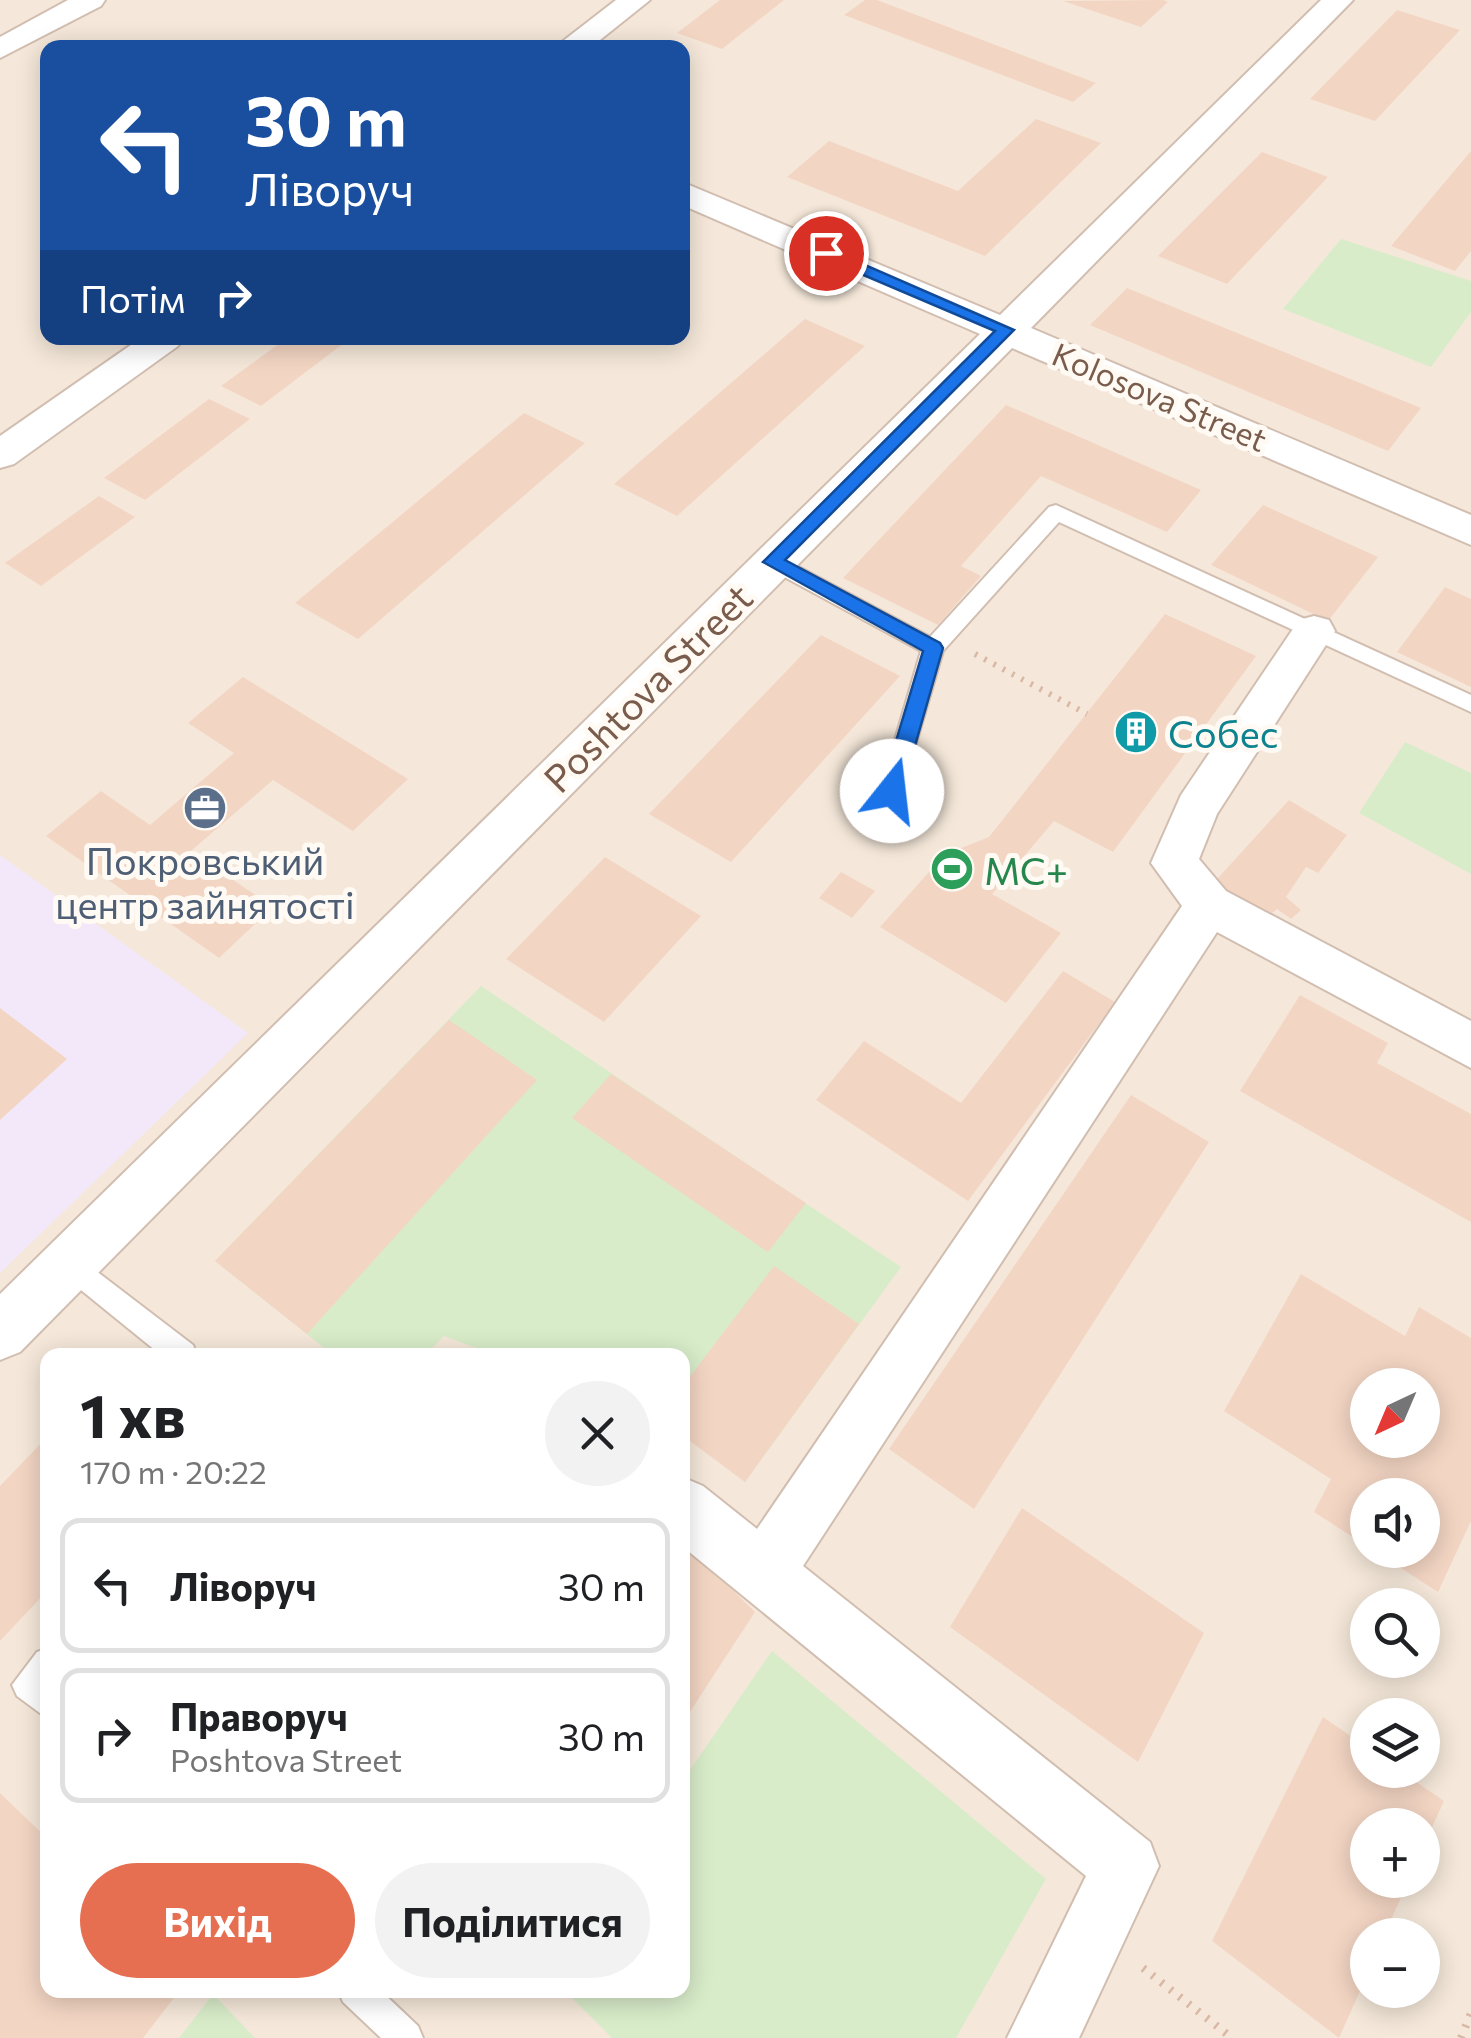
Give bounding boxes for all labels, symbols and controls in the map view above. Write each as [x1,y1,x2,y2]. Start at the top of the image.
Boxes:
text: 30 m [245,75,407,160]
icon: left [80,80,210,210]
text: Ліворуч [245,160,414,215]
pin [784,211,869,296]
icon: arrive [799,226,854,281]
icon: right [206,270,261,325]
text: Потім [80,274,186,321]
street label: Kolosova Street [1047,333,1273,459]
street label: Poshtova Street [533,573,761,801]
building icon: Собес [1113,709,1159,755]
place label: Собес [1168,709,1279,756]
position arrow [840,739,944,843]
office icon: Покровський центр зайнятості [182,785,228,831]
place label: Покровський центр зайнятості [55,836,355,927]
sports icon: МС+ [929,846,975,892]
place label: МС+ [984,846,1068,893]
north arrow [1350,1368,1440,1458]
map controls [1350,1368,1440,2008]
text: 1 хв [80,1377,185,1450]
button: close [545,1381,650,1486]
text: 170 m · 20:22 [80,1451,267,1491]
button: sound [1350,1478,1440,1568]
icon: left [85,1558,140,1613]
text: Ліворуч [170,1562,317,1609]
text: 30 m [558,1562,645,1609]
button: search [1350,1588,1440,1678]
text: Праворуч [170,1692,348,1739]
button: layers [1350,1698,1440,1788]
icon: right [85,1708,140,1763]
text: 30 m [558,1712,645,1759]
text: Poshtova Street [170,1739,402,1779]
button: + [1350,1808,1440,1898]
button: Вихід [80,1863,355,1978]
button: Поділитися [375,1863,650,1978]
button: − [1350,1918,1440,2008]

